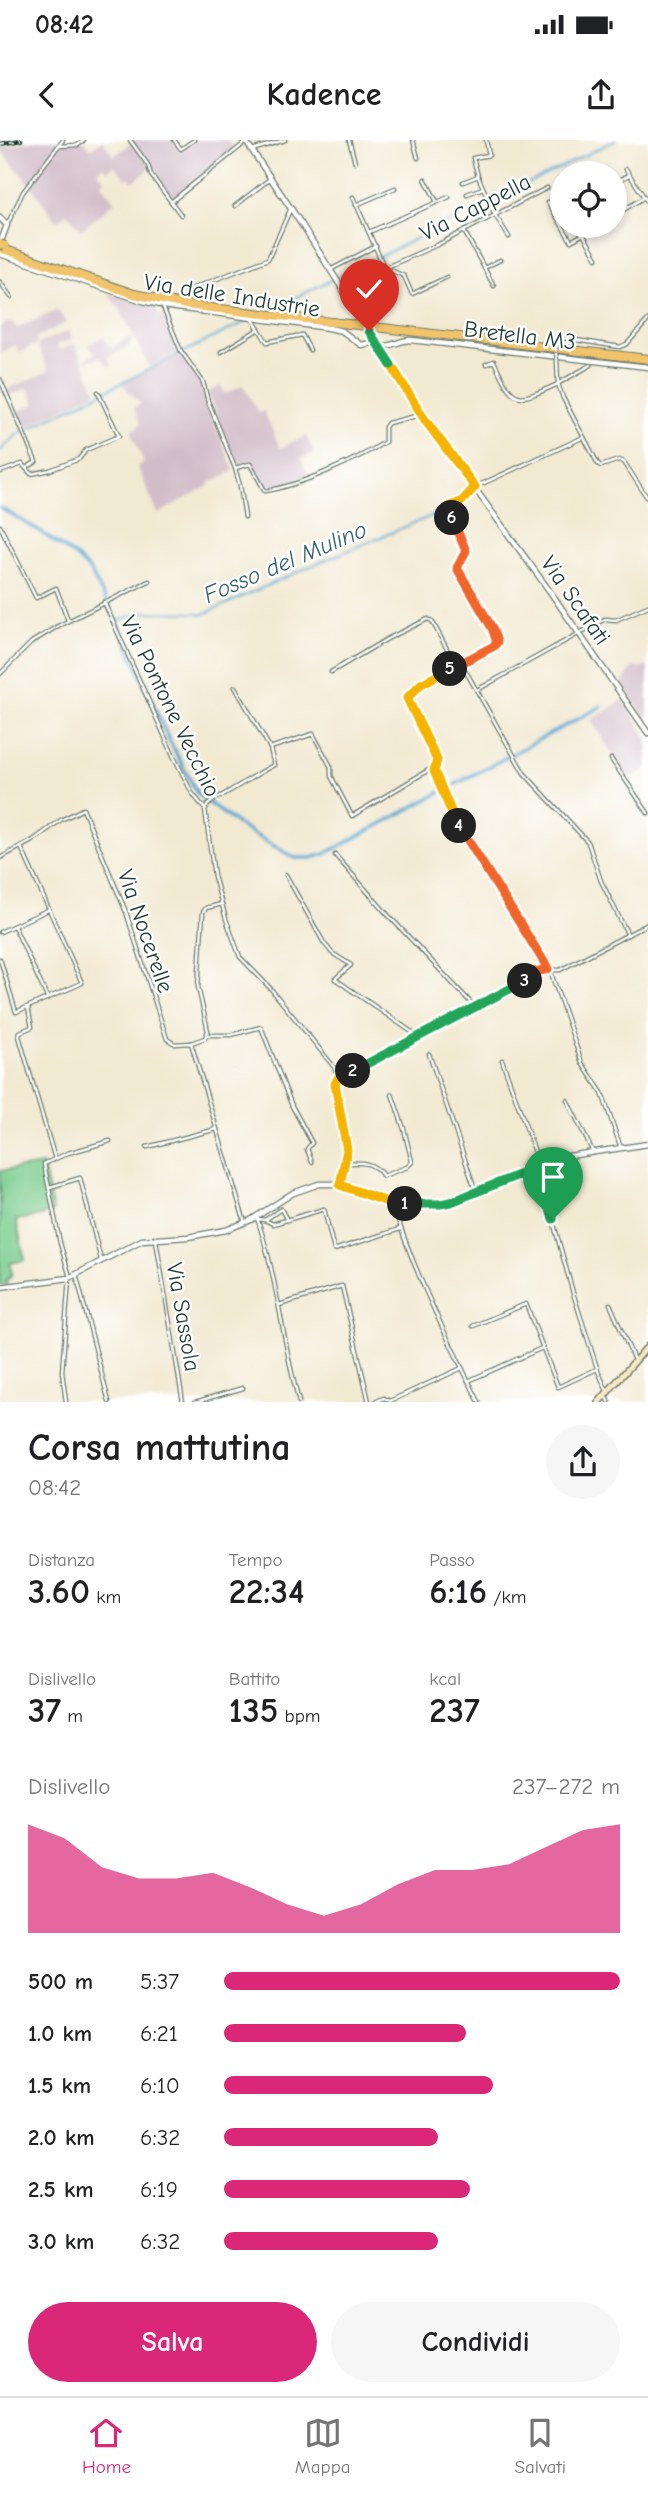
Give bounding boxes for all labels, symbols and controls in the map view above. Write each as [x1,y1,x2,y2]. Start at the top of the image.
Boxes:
text: 08:42 [35,10,94,40]
icon: back [28,76,66,114]
text: Kadence [267,76,381,113]
icon: share [582,76,620,114]
map controls [550,161,627,238]
button: locate [550,161,627,238]
street label: Via Cappella [415,168,535,247]
pin [339,259,399,331]
street label: Via delle Industrie [142,268,322,323]
icon: check [350,270,388,308]
street label: Bretella M3 [462,315,577,356]
pin: 6 [434,500,470,536]
text: 6 [447,506,456,528]
water label: Fosso del Mulino [199,515,371,609]
street label: Via Scafati [535,551,616,650]
street label: Via Pontone Vecchio [115,611,226,801]
pin: 5 [433,652,468,686]
text: 5 [444,657,455,679]
pin: 4 [442,808,476,844]
text: 4 [454,814,463,836]
street label: Via Nocerelle [112,866,179,996]
pin: 3 [508,964,542,998]
text: 3 [520,969,529,991]
pin: 2 [336,1054,370,1088]
text: 2 [348,1059,357,1081]
pin [523,1147,583,1219]
icon: arrive [534,1158,572,1196]
pin: 1 [388,1186,422,1222]
text: 1 [401,1192,408,1214]
street label: Via Sassola [161,1261,206,1374]
button: share [546,1425,620,1499]
text: Corsa mattutina [28,1426,291,1470]
text: 08:42 [28,1474,81,1501]
text: Distanza [28,1549,95,1571]
text: Tempo [229,1549,282,1571]
text: Passo [429,1549,475,1571]
text: 3.60 [28,1571,90,1612]
text: 22:34 [229,1571,304,1612]
text: 6:16 [429,1571,487,1612]
text: km [90,1586,121,1608]
text: /km [487,1586,527,1608]
text: Dislivello [28,1668,96,1690]
text: Battito [229,1668,280,1690]
text: kcal [429,1668,461,1690]
text: 37 [28,1690,61,1731]
text: 135 [229,1690,278,1731]
text: 237 [429,1690,480,1731]
text: m [61,1705,83,1727]
text: bpm [278,1705,321,1727]
text: Dislivello [28,1773,110,1800]
text: 237–272 m [512,1773,620,1800]
text: 500 m [28,1968,93,1995]
text: 5:37 [140,1968,179,1995]
text: 1.0 km [28,2020,92,2047]
text: 6:21 [140,2020,178,2047]
text: 1.5 km [28,2072,91,2099]
text: 6:10 [140,2072,180,2099]
text: 2.0 km [28,2124,94,2151]
text: 6:32 [140,2124,180,2151]
text: 2.5 km [28,2176,94,2203]
text: 6:19 [140,2176,178,2203]
text: 3.0 km [28,2228,94,2255]
text: 6:32 [140,2228,180,2255]
button: Salva [28,2302,317,2382]
button: Condividi [331,2302,620,2382]
tab: Home [82,2414,131,2478]
tab: Mappa [295,2414,351,2478]
tab: Salvati [514,2414,566,2478]

